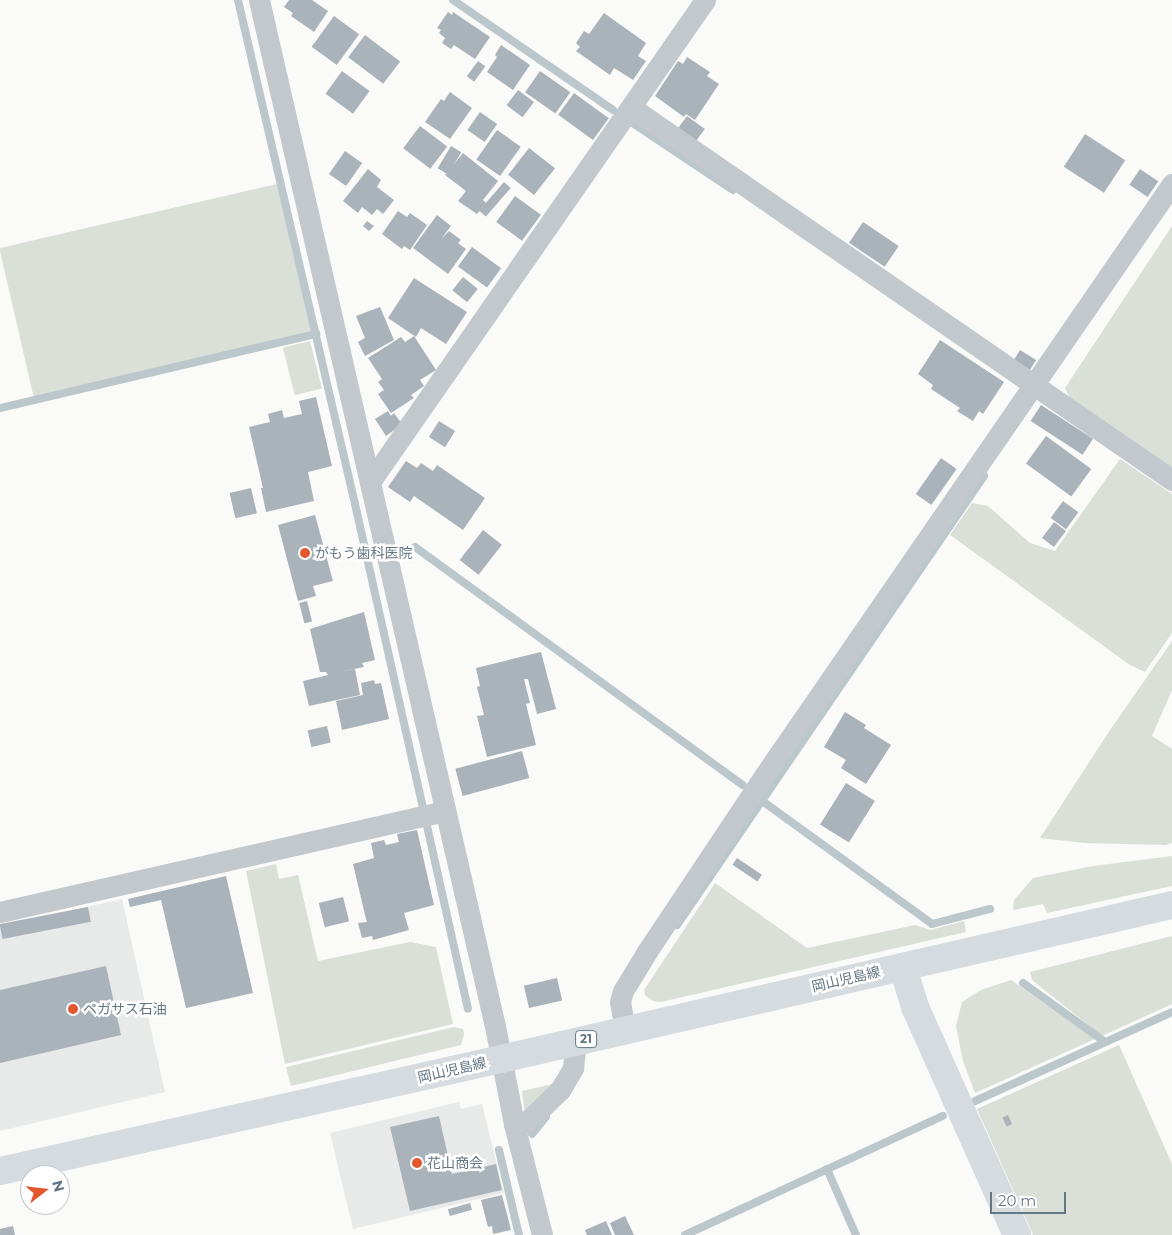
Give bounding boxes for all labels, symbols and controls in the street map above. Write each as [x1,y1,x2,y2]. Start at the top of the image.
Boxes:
place label: がもう歯科医院 [315,545,413,561]
marker: がもう歯科医院 [299,547,311,559]
street label: 岡山児島線 [810,963,882,995]
place label: ペガサス石油 [83,1001,167,1017]
marker: ペガサス石油 [67,1003,79,1015]
road number: 21 [575,1030,597,1048]
street label: 岡山児島線 [416,1054,488,1086]
place label: 花山商会 [427,1155,483,1171]
marker: 花山商会 [411,1157,423,1169]
north arrow [20,1165,70,1215]
text: N [48,1178,69,1194]
scale bar [992,1182,1068,1214]
text: 20 m [998,1191,1036,1210]

